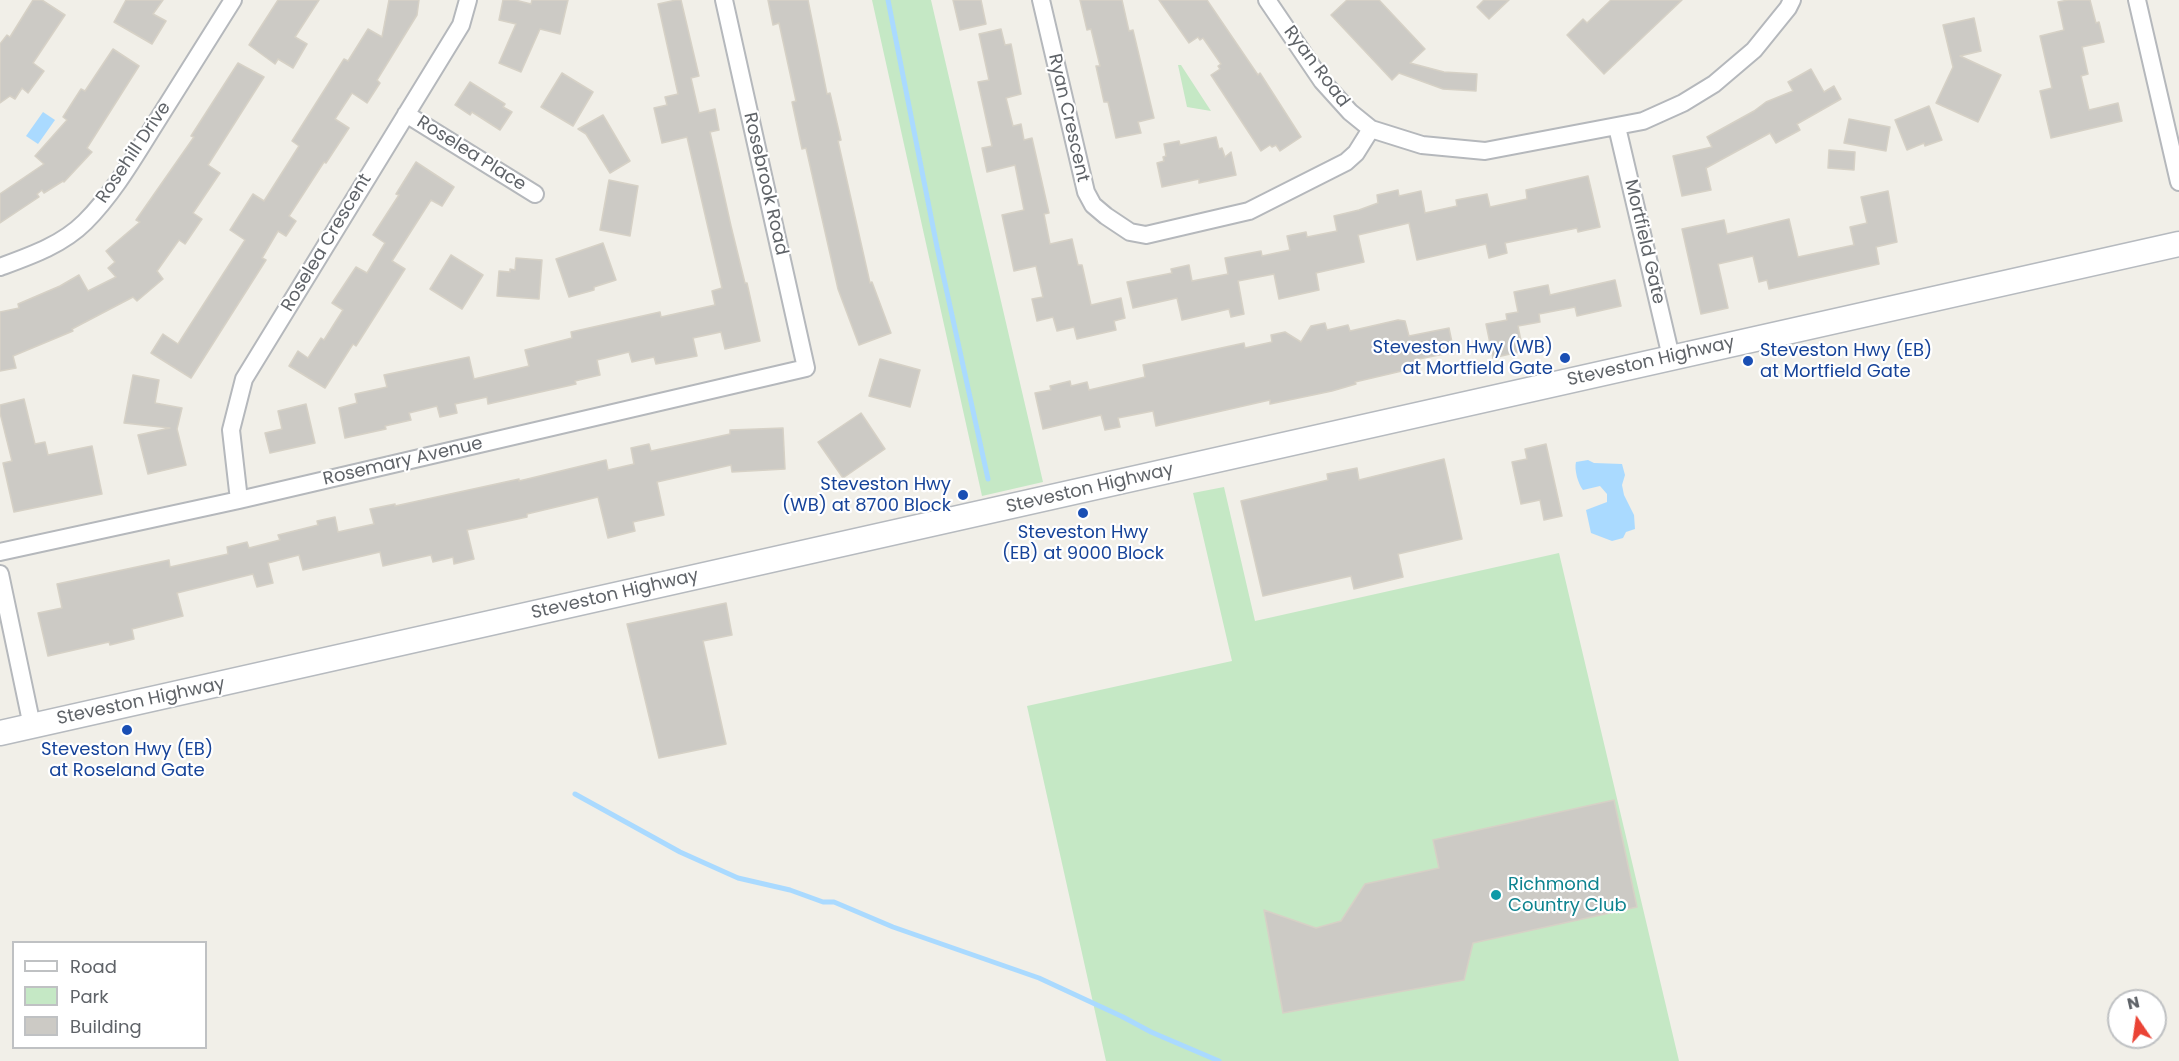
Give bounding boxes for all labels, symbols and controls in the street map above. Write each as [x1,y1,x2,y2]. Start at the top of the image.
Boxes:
street label: Ryan Road [1278,22,1354,112]
street label: Ryan Crescent [1043,52,1093,184]
street label: Rosehill Drive [92,98,176,208]
street label: Rosebrook Road [738,111,792,257]
street label: Roselea Place [412,112,530,196]
street label: Roselea Crescent [277,170,377,316]
street label: Mortfield Gate [1619,178,1669,306]
street label: Steveston Highway [1565,332,1737,392]
place label: Steveston Hwy (WB) at Mortfield Gate [1373,337,1553,380]
place label: Steveston Hwy (EB) at Mortfield Gate [1760,340,1932,382]
marker: Steveston Hwy (WB) at Mortfield Gate [1558,351,1572,365]
marker: Steveston Hwy (EB) at Mortfield Gate [1741,354,1755,368]
street label: Rosemary Avenue [321,433,485,491]
street label: Steveston Highway [1004,459,1176,519]
place label: Steveston Hwy (WB) at 8700 Block [782,474,951,516]
marker: Steveston Hwy (WB) at 8700 Block [956,488,970,502]
marker: Steveston Hwy (EB) at 9000 Block [1076,506,1090,520]
place label: Steveston Hwy (EB) at 9000 Block [1002,522,1164,564]
street label: Steveston Highway [529,565,701,625]
street label: Steveston Highway [55,674,227,730]
marker: Steveston Hwy (EB) at Roseland Gate [120,723,134,737]
place label: Steveston Hwy (EB) at Roseland Gate [41,739,213,782]
place label: Richmond Country Club [1508,874,1627,916]
marker: Richmond Country Club [1489,888,1503,902]
legend [12,941,207,1049]
text: Road [70,954,117,979]
text: Park [70,984,109,1009]
north arrow [2107,989,2167,1049]
text: N [2125,990,2142,1015]
text: Building [70,1014,142,1039]

